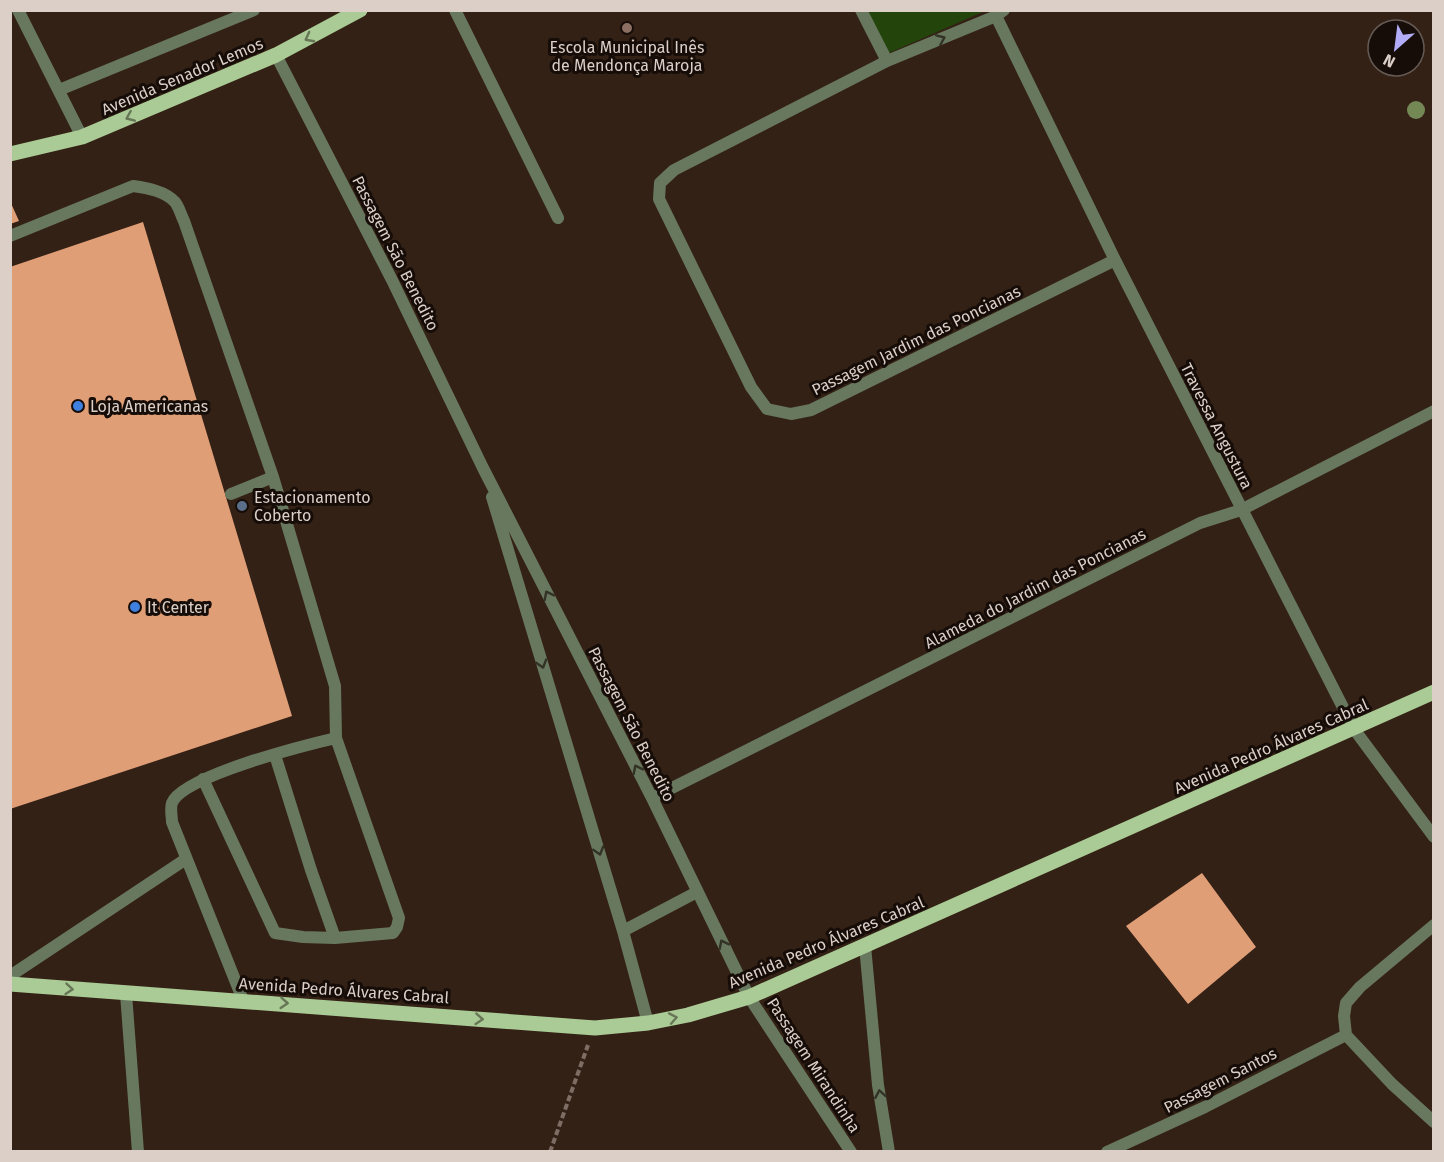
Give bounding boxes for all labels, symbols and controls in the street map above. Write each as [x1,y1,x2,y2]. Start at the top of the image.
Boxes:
north arrow [1366,18,1426,78]
marker: Escola Municipal Inês de Mendonça Maroja [620,21,634,35]
one-way arrow [304,31,315,42]
street label: Avenida Senador Lemos [99,34,266,119]
one-way arrow [935,34,946,46]
place label: Escola Municipal Inês de Mendonça Maroja [549,38,705,76]
text: N [1380,50,1398,72]
one-way arrow [126,110,137,122]
street label: Passagem São Benedito [348,173,443,334]
street label: Passagem Jardim das Poncianas [809,282,1024,399]
street label: Travessa Angustura [1177,360,1257,492]
place label: Loja Americanas [90,397,208,416]
marker: Loja Americanas [71,399,85,413]
place label: Estacionamento Coberto [254,488,371,525]
marker: Estacionamento Coberto [235,499,249,513]
street label: Alameda do Jardim das Poncianas [922,524,1149,653]
one-way arrow [544,591,556,602]
place label: It Center [147,598,210,617]
marker: It Center [128,600,142,614]
street label: Passagem São Benedito [584,644,679,805]
one-way arrow [535,658,547,669]
street label: Avenida Pedro Álvares Cabral [1171,694,1371,798]
one-way arrow [633,765,644,775]
one-way arrow [592,845,604,856]
street label: Avenida Pedro Álvares Cabral [725,892,927,992]
one-way arrow [718,940,730,951]
street label: Avenida Pedro Álvares Cabral [238,973,450,1007]
one-way arrow [64,982,73,995]
street label: Passagem Mirandinha [763,994,864,1136]
one-way arrow [280,997,289,1010]
one-way arrow [474,1012,483,1025]
one-way arrow [667,1012,677,1025]
street label: Passagem Santos [1161,1044,1280,1117]
one-way arrow [874,1089,887,1099]

